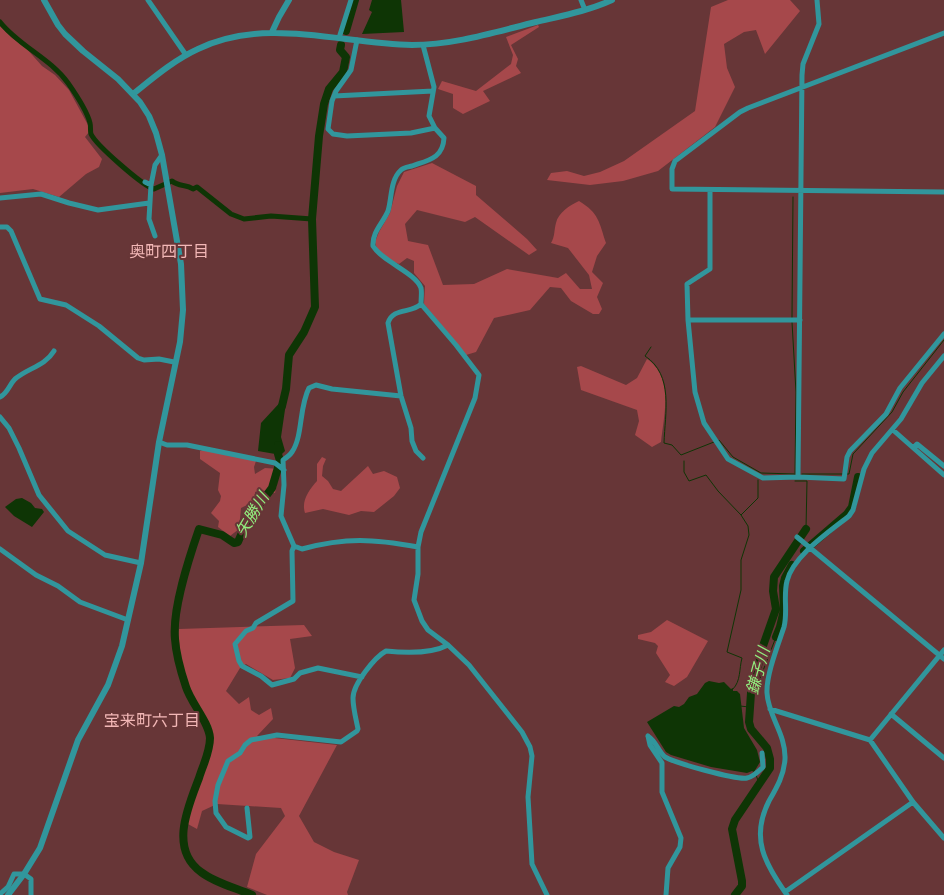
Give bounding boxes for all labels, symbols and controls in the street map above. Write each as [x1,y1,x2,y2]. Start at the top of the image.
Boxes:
district label: 奥町四丁目 [129,243,209,262]
water label: 矢勝川 [232,488,275,540]
water label: 鎌子川 [744,643,775,697]
district label: 宝来町六丁目 [104,712,200,731]

